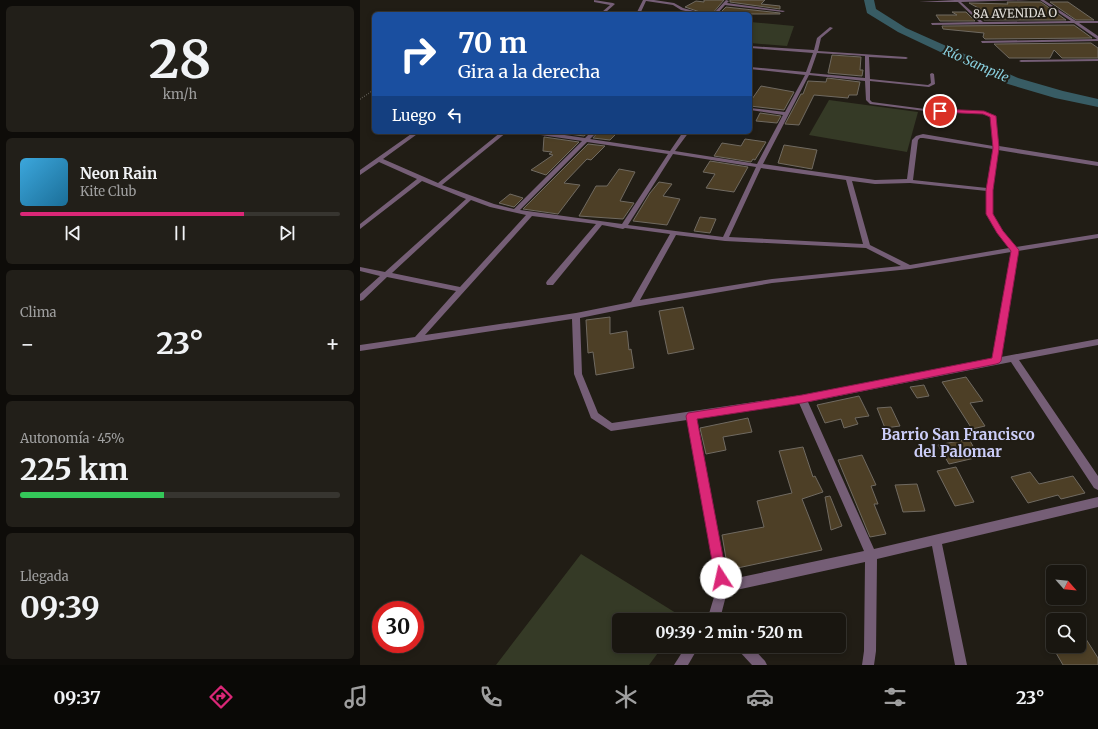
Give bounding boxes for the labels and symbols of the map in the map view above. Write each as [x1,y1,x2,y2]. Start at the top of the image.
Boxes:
street label: 8A AVENIDA O [973,5,1057,21]
water label: Río Sampile [941,42,1012,86]
pin [923,94,957,128]
district label: Barrio San Francisco del Palomar [881,425,1035,461]
position arrow [700,557,742,599]
north arrow [1046,565,1086,605]
speed limit sign: 30 [372,601,424,653]

